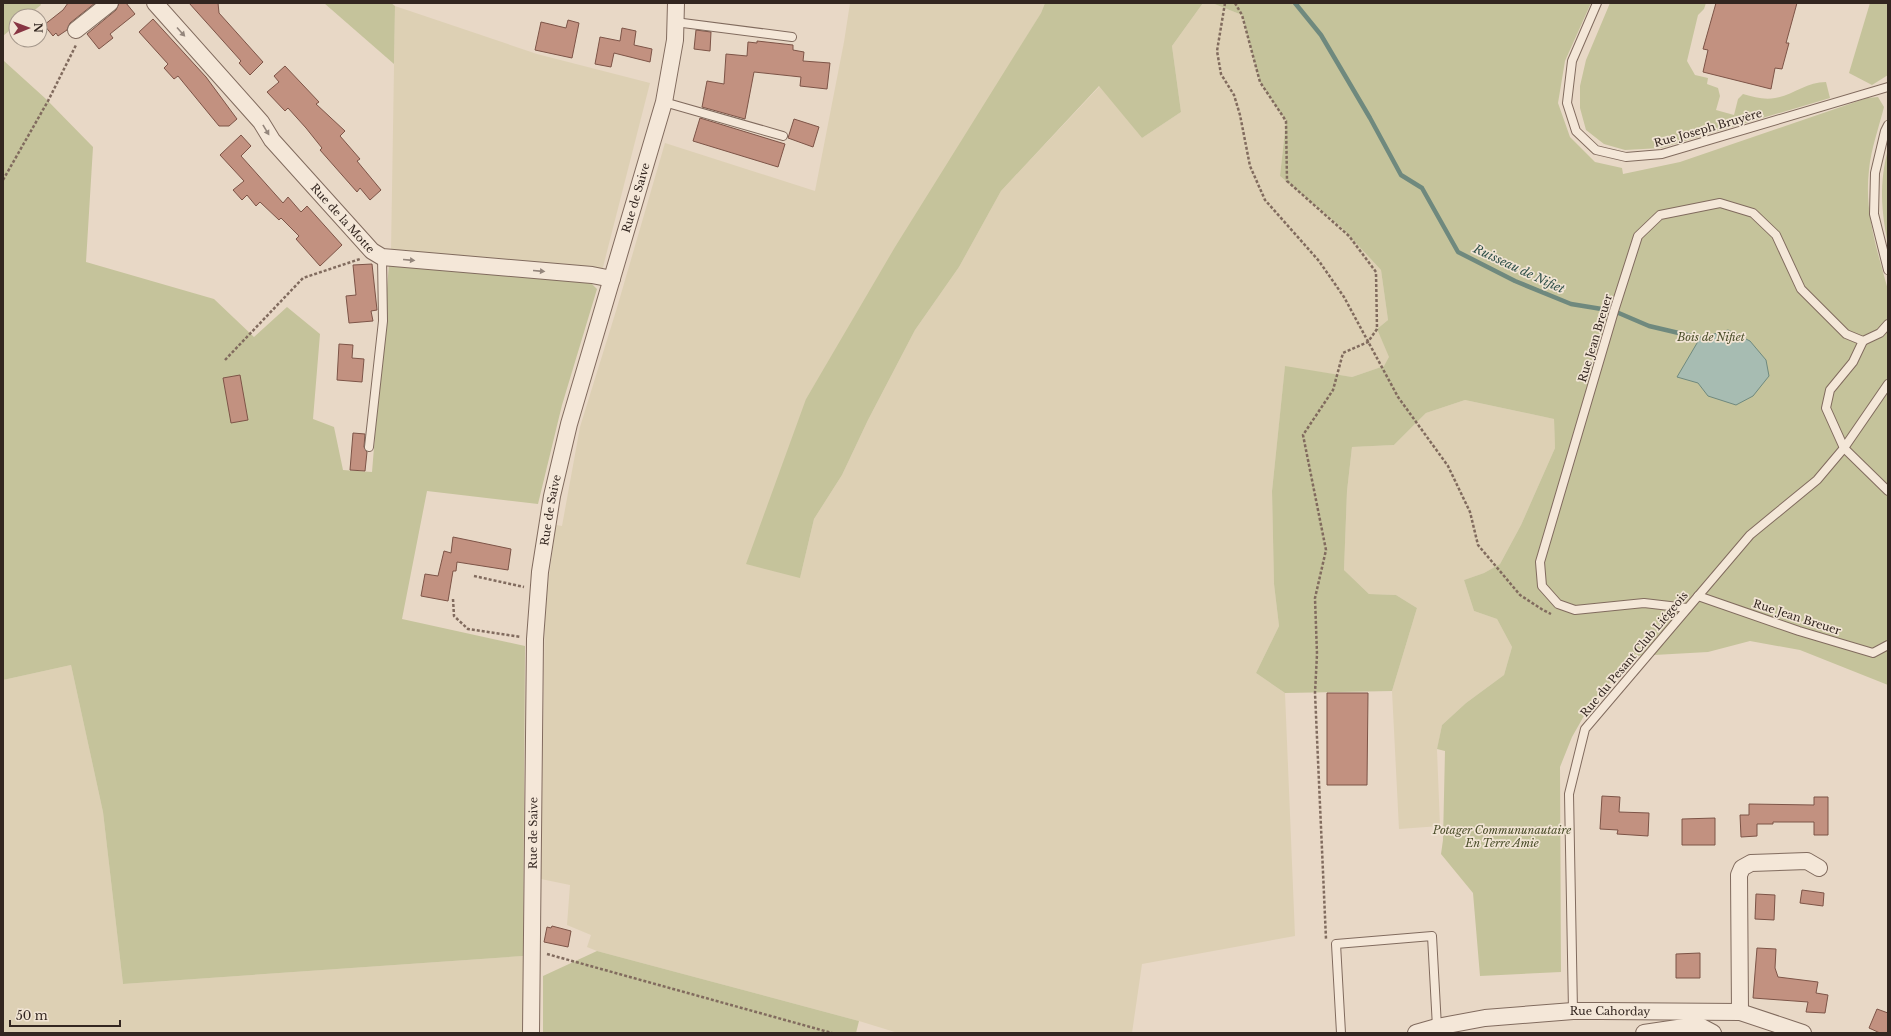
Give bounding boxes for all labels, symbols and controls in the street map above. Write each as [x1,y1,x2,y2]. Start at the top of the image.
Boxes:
north arrow [8,8,48,48]
text: N [31,23,45,34]
one-way arrow [176,27,185,37]
street label: Rue Joseph Bruyère [1652,106,1764,150]
one-way arrow [262,124,269,136]
street label: Rue de Saive [619,161,653,234]
street label: Rue de la Motte [308,181,378,256]
water label: Ruisseau de Nifiet [1470,240,1568,296]
one-way arrow [403,256,415,263]
one-way arrow [532,267,545,274]
street label: Rue Jean Breuer [1575,291,1615,384]
park label: Bois de Nifiet [1676,330,1745,344]
street label: Rue de Saive [537,473,564,547]
street label: Rue du Pesant Club Liégeois [1577,588,1691,720]
street label: Rue Jean Breuer [1751,596,1843,638]
street label: Rue de Saive [526,797,540,869]
park label: Potager Commununautaire En Terre Amie [1432,823,1571,850]
scale bar [10,1002,120,1028]
street label: Rue Cahorday [1570,1004,1650,1018]
text: 50 m [16,1008,48,1023]

